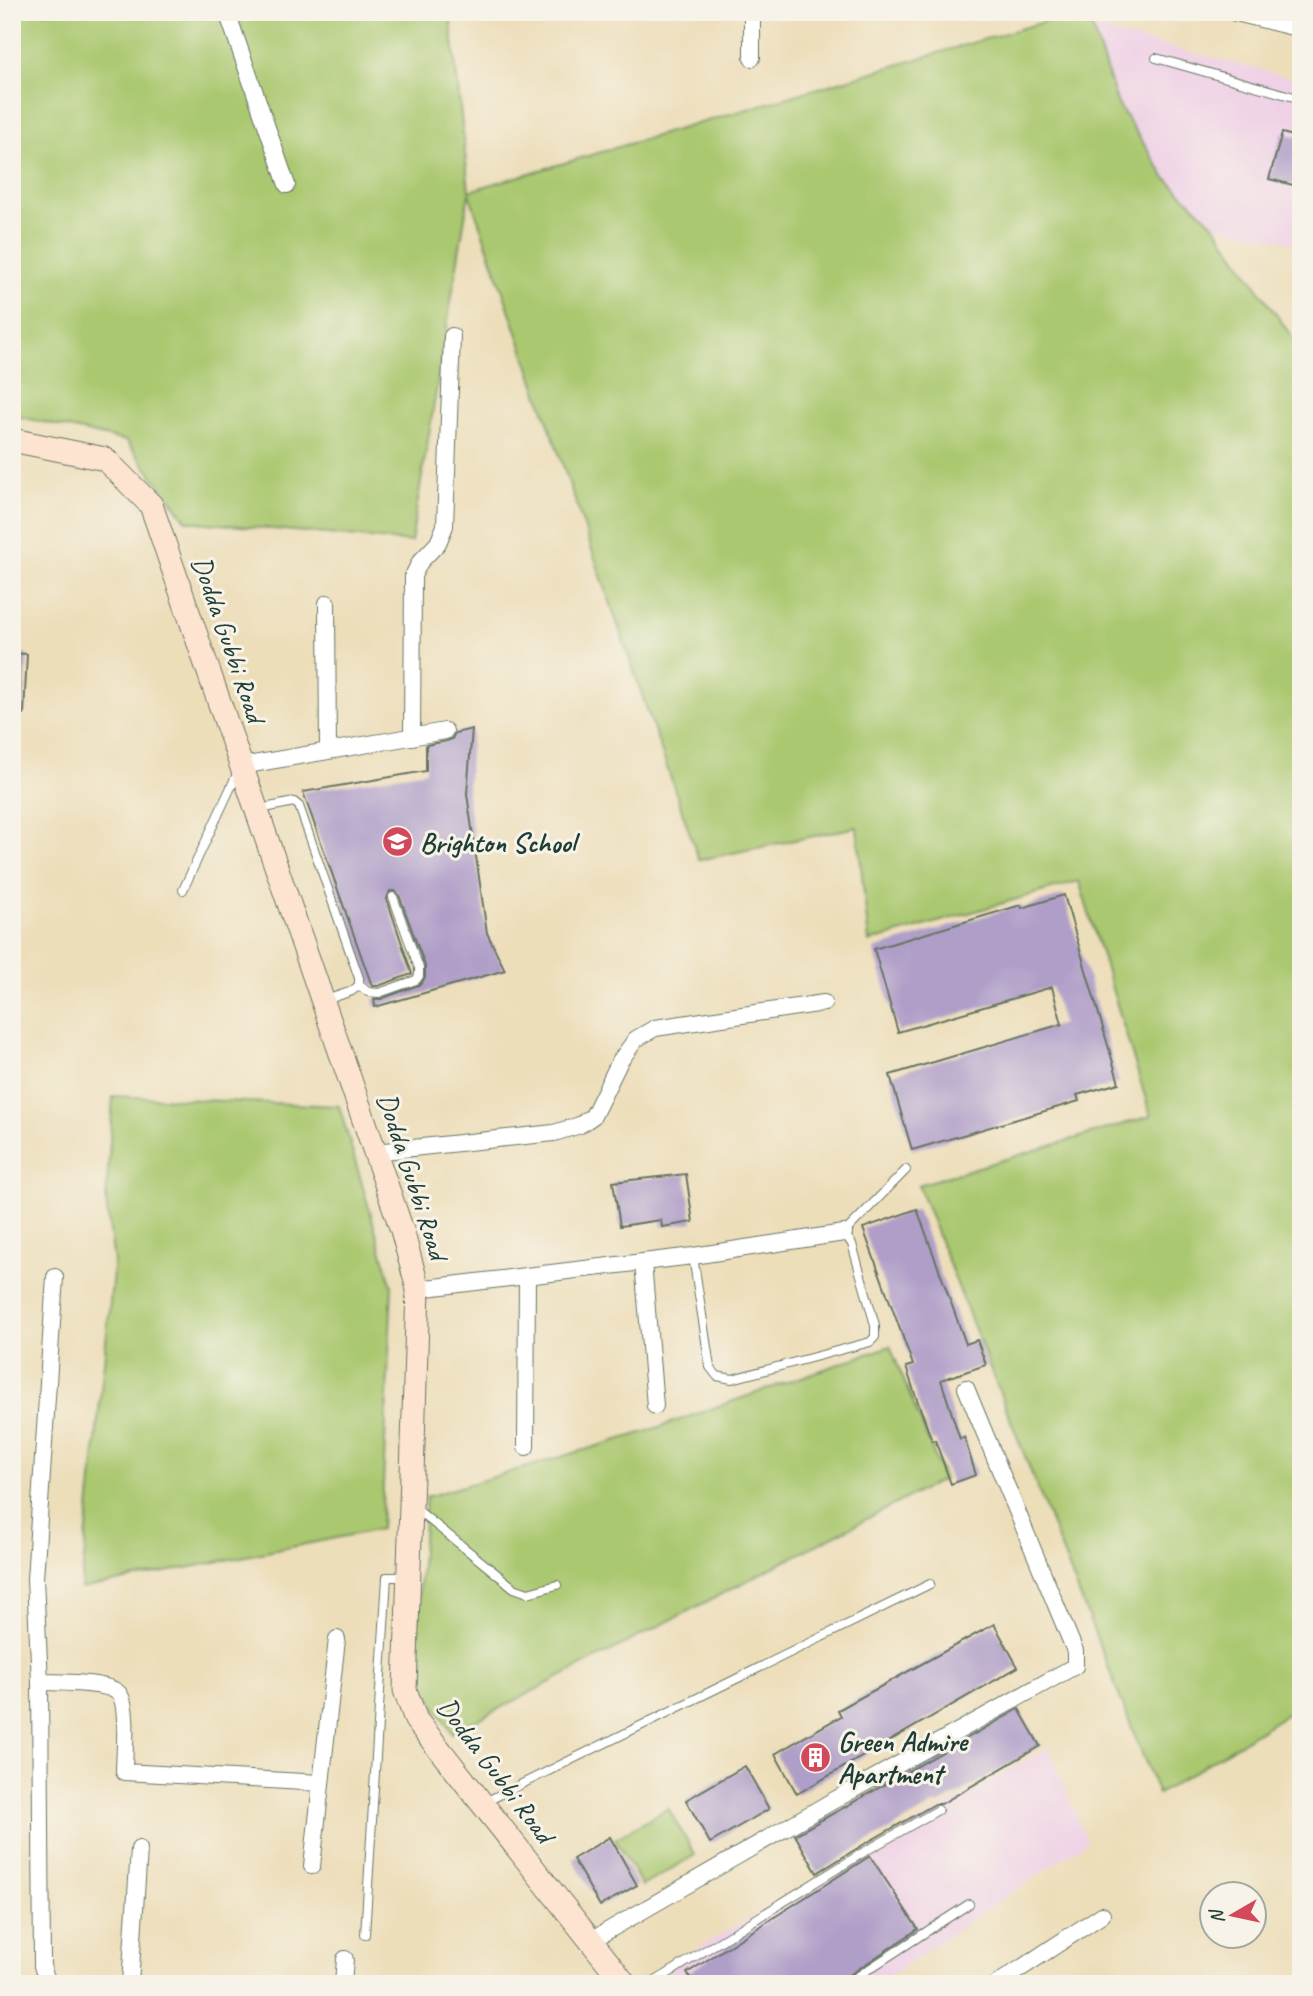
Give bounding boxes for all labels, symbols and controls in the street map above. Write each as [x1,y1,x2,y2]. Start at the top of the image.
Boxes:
street label: Dodda Gubbi Road [184,551,275,730]
school or university icon: Brighton School [380,825,414,859]
place label: Brighton School [420,825,581,860]
street label: Dodda Gubbi Road [370,1088,458,1268]
street label: Dodda Gubbi Road [430,1690,564,1853]
place label: Green Admire Apartment [838,1724,969,1791]
building icon: Green Admire Apartment [798,1740,832,1774]
north arrow [1198,1881,1268,1951]
text: N [1204,1907,1230,1925]

